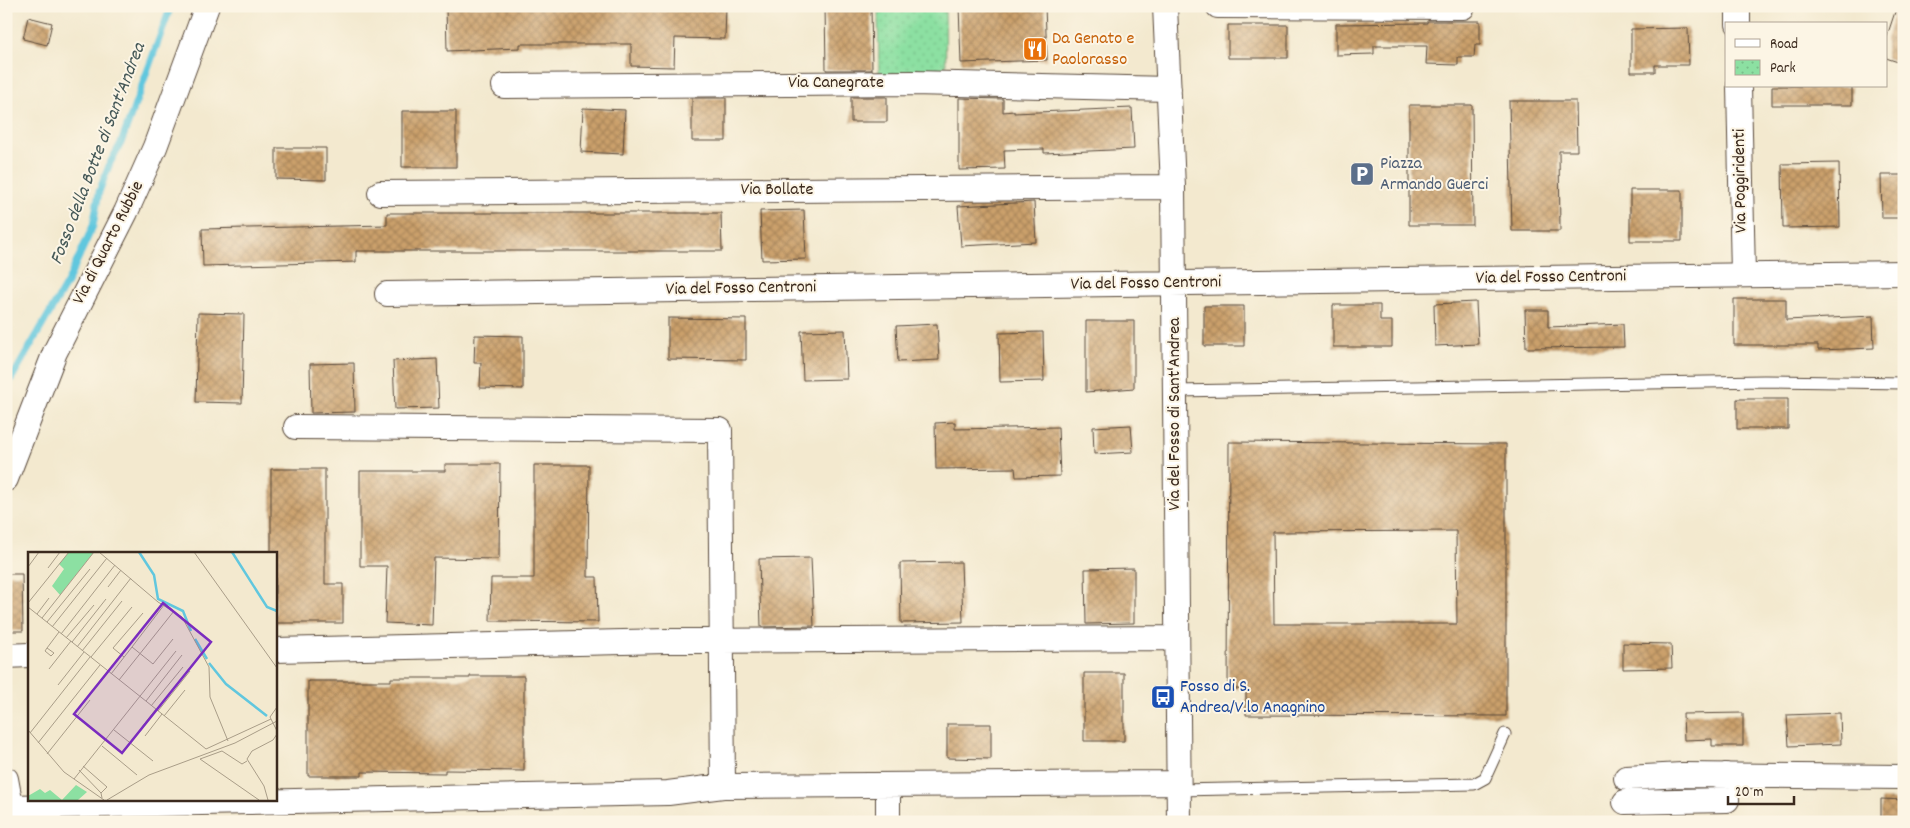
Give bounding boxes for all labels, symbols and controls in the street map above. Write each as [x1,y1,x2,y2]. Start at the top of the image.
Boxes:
legend [1725,22,1888,88]
place label: Da Genato e Paolorasso [1052,27,1134,73]
text: Road [1770,34,1798,56]
restaurant icon: Da Genato e Paolorasso [1022,36,1048,62]
water label: Fosso della Botte di Sant'Andrea [44,38,154,269]
text: Park [1770,58,1796,80]
street label: Via Canegrate [788,71,884,96]
street label: Via Poggiridenti [1728,129,1754,233]
place label: Piazza Armando Guerci [1380,152,1488,198]
parking icon: Piazza Armando Guerci [1349,161,1375,187]
street label: Via di Quarto Rubbie [67,177,151,309]
street label: Via Bollate [741,178,813,203]
street label: Via del Fosso Centroni [1475,264,1627,292]
street label: Via del Fosso Centroni [1070,270,1222,298]
street label: Via del Fosso Centroni [665,275,817,303]
street label: Via del Fosso di Sant'Andrea [1163,317,1188,510]
inset map [28,552,276,800]
place label: Fosso di S. Andrea/V.lo Anagnino [1180,675,1325,721]
bus stop icon: Fosso di S. Andrea/V.lo Anagnino [1150,684,1176,710]
scale bar [1728,773,1794,805]
text: 20 m [1735,782,1763,804]

